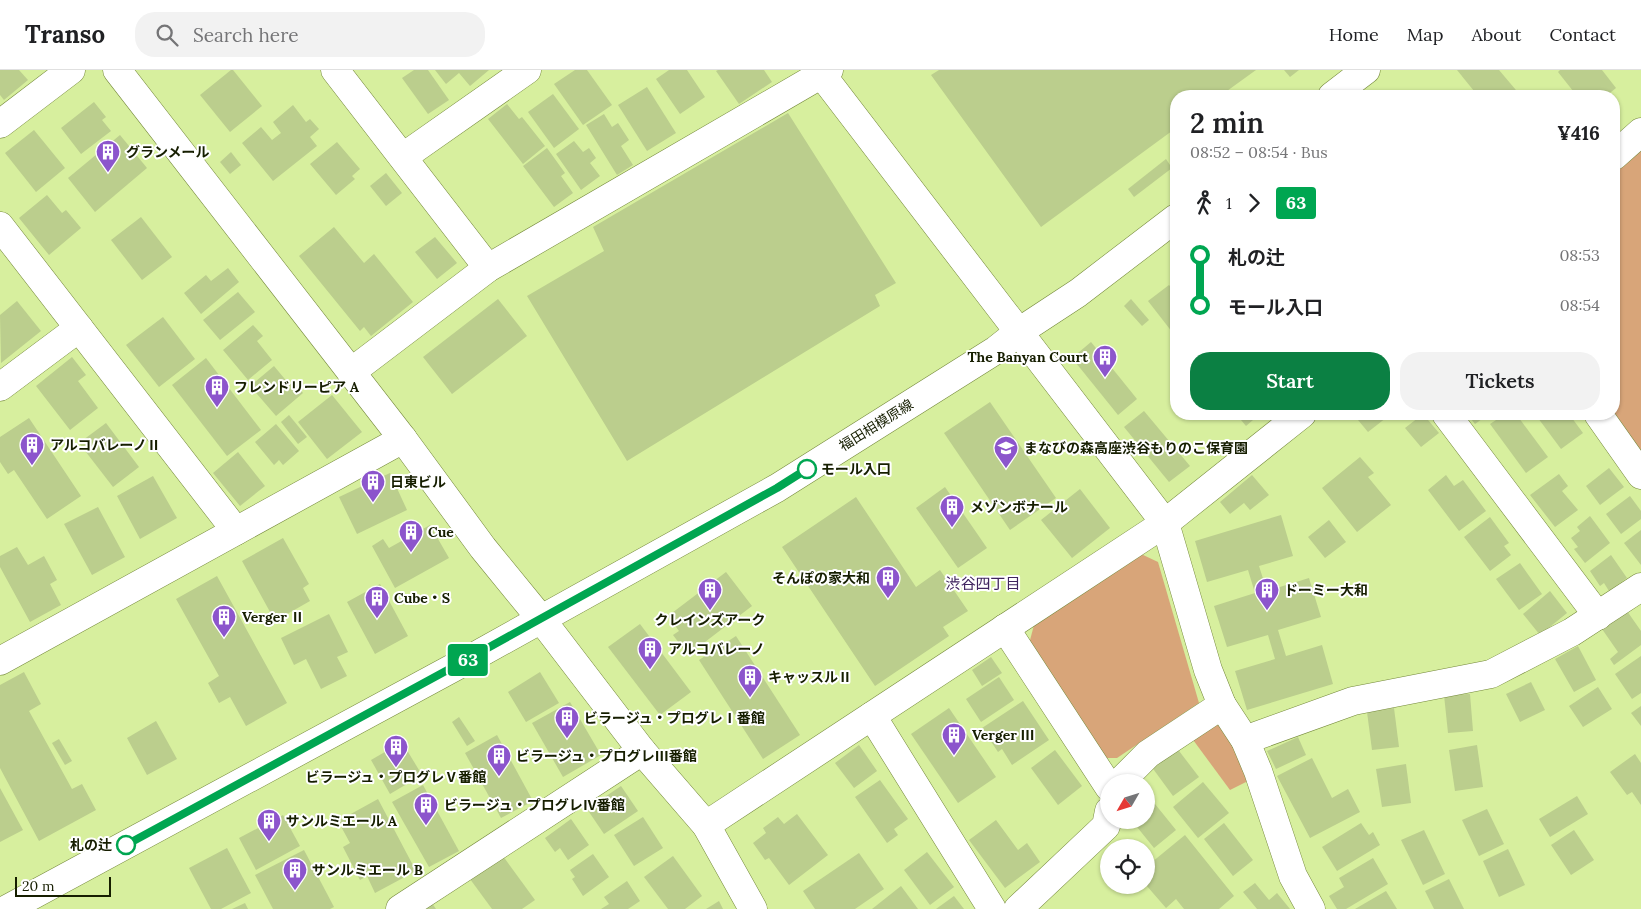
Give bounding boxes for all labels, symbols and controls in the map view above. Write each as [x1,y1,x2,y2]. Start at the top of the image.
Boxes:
search box [135,12,485,57]
text: Transo [25,19,105,50]
icon: search [153,21,181,49]
text: Search here [193,23,299,47]
text: Home [1329,23,1379,46]
text: Map [1407,23,1443,46]
text: About [1471,23,1521,46]
text: Contact [1549,23,1616,46]
text: 2 min [1190,105,1264,141]
text: ¥416 [1557,121,1600,145]
building icon: グランメール [95,139,121,173]
text: 08:52 – 08:54 · Bus [1190,142,1328,162]
place label: グランメール [126,143,210,161]
icon: walk [1190,189,1218,217]
icon: forward [1240,189,1268,217]
text: 63 [1286,191,1306,214]
text: 1 [1226,193,1232,213]
text: 札の辻 [1228,245,1285,269]
text: 08:53 [1559,245,1600,265]
text: モール入口 [1228,295,1323,319]
text: 08:54 [1560,295,1600,315]
building icon: The Banyan Court [1092,344,1118,378]
place label: The Banyan Court [967,348,1088,366]
button: Start [1190,352,1390,410]
button: Tickets [1400,352,1600,410]
building icon: フレンドリーピア A [204,374,230,408]
place label: フレンドリーピア A [234,378,360,396]
street label: 福田相模原線 [836,395,916,455]
building icon: アルコバレーノⅡ [19,432,45,466]
school or university icon: まなびの森高座渋谷もりのこ保育園 [993,435,1019,469]
place label: アルコバレーノⅡ [50,436,161,454]
place label: まなびの森高座渋谷もりのこ保育園 [1024,439,1248,457]
marker: モール入口 [797,459,817,479]
place label: モール入口 [821,460,891,478]
building icon: 日東ビル [360,469,386,503]
place label: 日東ビル [390,473,446,491]
building icon: メゾンボナール [939,494,965,528]
place label: メゾンボナール [970,498,1068,516]
building icon: Cue [398,519,424,553]
place label: Cue [428,523,454,541]
building icon: そんぽの家大和 [875,565,901,599]
place label: そんぽの家大和 [772,569,870,587]
district label: 渋谷四丁目 [945,574,1021,593]
building icon: クレインズアーク [697,577,723,611]
building icon: ドーミー大和 [1254,577,1280,611]
place label: ドーミー大和 [1284,581,1368,599]
building icon: Cube・S [364,585,390,619]
place label: Cube・S [394,589,450,607]
building icon: Verger Ⅱ [211,604,237,638]
place label: Verger Ⅱ [242,608,305,626]
place label: クレインズアーク [655,611,765,629]
building icon: アルコバレーノ [637,636,663,670]
place label: アルコバレーノ [668,640,765,658]
line badge: 63 [446,644,490,676]
text: 63 [458,648,478,671]
building icon: キャッスルⅡ [737,664,763,698]
place label: キャッスルⅡ [768,668,852,686]
building icon: ビラージュ・プログレⅠ番館 [554,705,580,739]
place label: ビラージュ・プログレⅠ番館 [584,709,765,727]
building icon: Verger Ⅲ [941,722,967,756]
place label: Verger Ⅲ [972,726,1035,744]
building icon: ビラージュ・プログレⅤ番館 [383,734,409,768]
building icon: ビラージュ・プログレⅢ番館 [486,743,512,777]
place label: ビラージュ・プログレⅢ番館 [516,747,697,765]
place label: ビラージュ・プログレⅤ番館 [306,768,486,786]
north arrow [1100,774,1155,829]
map controls [1100,774,1155,894]
building icon: ビラージュ・プログレⅣ番館 [413,792,439,826]
place label: ビラージュ・プログレⅣ番館 [444,796,625,814]
building icon: サンルミエール A [256,808,282,842]
place label: サンルミエール A [286,812,398,830]
marker: 札の辻 [116,835,136,855]
place label: 札の辻 [70,836,112,854]
button: locate [1100,839,1155,894]
building icon: サンルミエール B [282,857,308,891]
place label: サンルミエール B [312,861,423,879]
scale bar [15,874,111,897]
text: 20 m [22,877,54,895]

